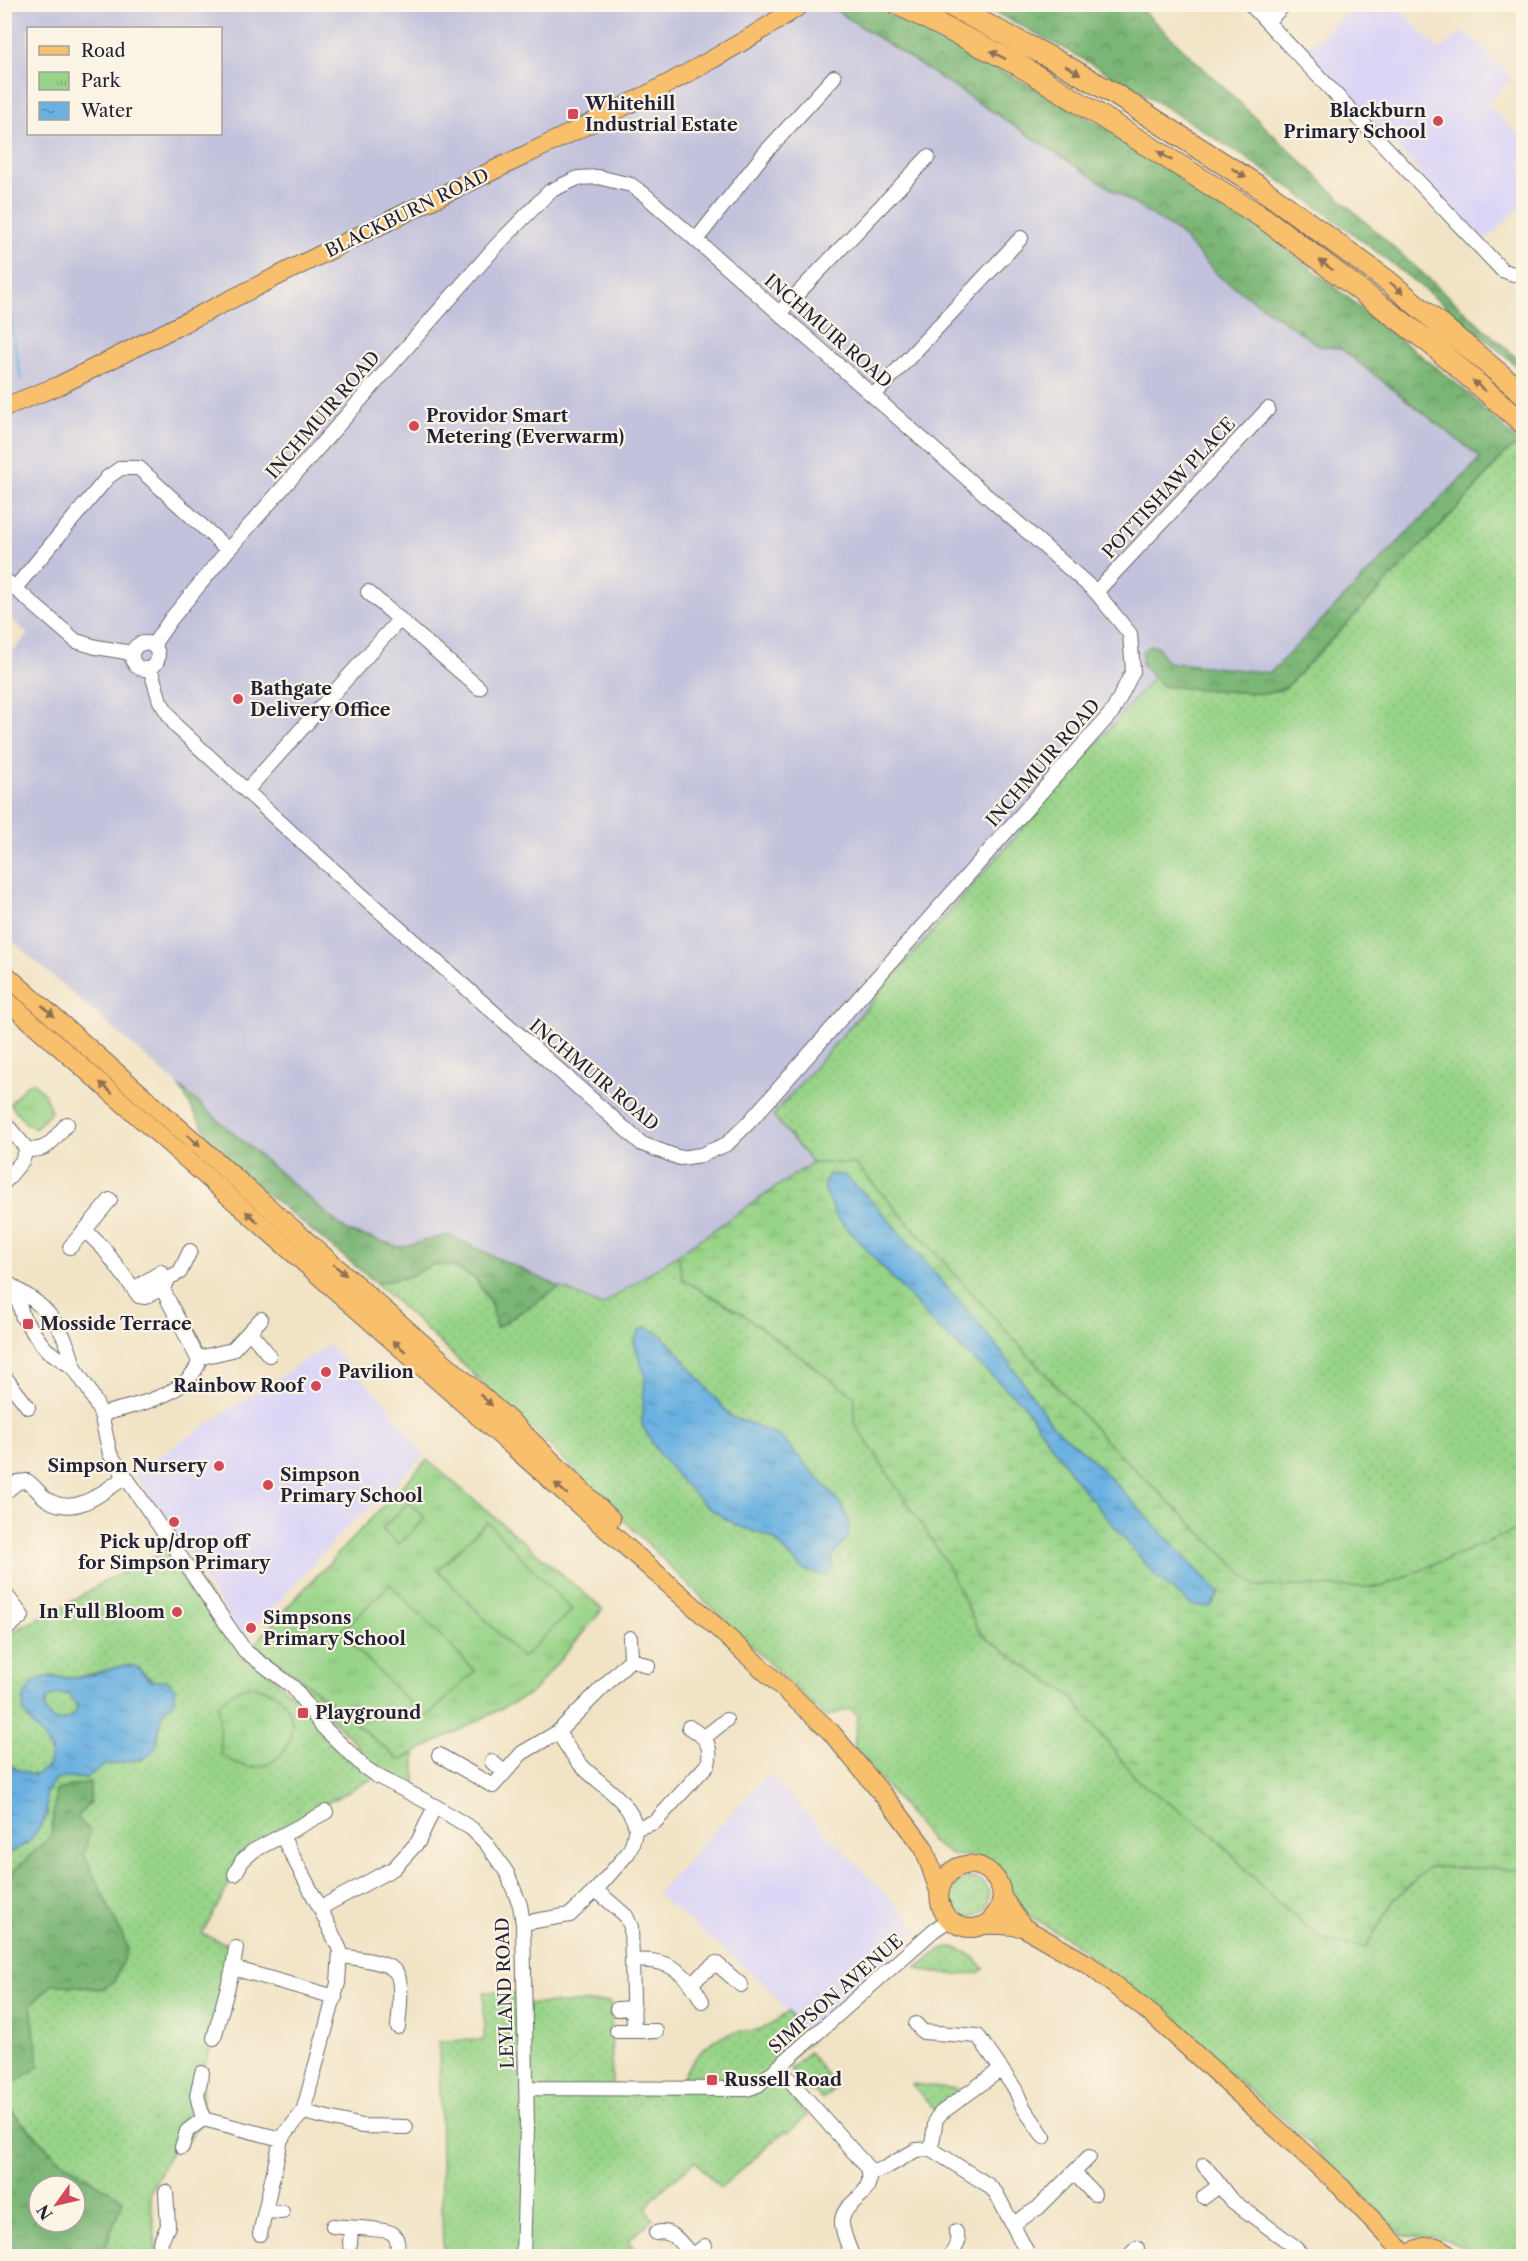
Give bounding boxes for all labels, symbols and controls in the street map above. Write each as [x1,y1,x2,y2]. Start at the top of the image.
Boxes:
legend [27,27,222,135]
text: Road [81,40,126,62]
one-way arrow [990,50,1007,60]
one-way arrow [1065,65,1081,76]
text: Park [81,70,122,92]
place label: Whitehill Industrial Estate [584,93,738,136]
text: Water [80,100,133,122]
place label: Blackburn Primary School [1283,100,1427,143]
marker: Whitehill Industrial Estate [566,107,580,121]
marker: Blackburn Primary School [1431,114,1445,128]
one-way arrow [1157,151,1173,162]
street label: BLACKBURN ROAD [322,164,492,262]
one-way arrow [1231,168,1247,179]
one-way arrow [1319,259,1335,271]
street label: INCHMUIR ROAD [760,270,896,392]
one-way arrow [1389,281,1405,294]
street label: INCHMUIR ROAD [262,347,384,483]
one-way arrow [1472,380,1487,393]
place label: Providor Smart Metering (Everwarm) [426,405,624,448]
street label: POTTISHAW PLACE [1098,413,1240,563]
marker: Providor Smart Metering (Everwarm) [407,419,421,433]
place label: Bathgate Delivery Office [250,678,391,721]
marker: Bathgate Delivery Office [231,692,245,706]
street label: INCHMUIR ROAD [982,695,1104,831]
one-way arrow [40,1004,55,1017]
street label: INCHMUIR ROAD [525,1014,663,1136]
one-way arrow [99,1082,114,1095]
one-way arrow [186,1134,201,1147]
one-way arrow [245,1211,260,1224]
one-way arrow [332,1263,347,1276]
place label: Mosside Terrace [40,1313,192,1335]
marker: Mosside Terrace [21,1317,35,1331]
one-way arrow [391,1339,406,1353]
place label: Pavilion [338,1361,415,1383]
marker: Pavilion [319,1365,333,1379]
place label: Rainbow Roof [173,1375,306,1397]
marker: Rainbow Roof [309,1379,323,1393]
one-way arrow [478,1393,493,1406]
place label: Simpson Nursery [47,1455,208,1477]
marker: Simpson Nursery [212,1459,226,1473]
place label: Simpson Primary School [280,1464,423,1507]
marker: Simpson Primary School [261,1478,275,1492]
one-way arrow [554,1483,569,1496]
marker: Pick up/drop off for Simpson Primary [167,1515,181,1529]
place label: Pick up/drop off for Simpson Primary [78,1531,271,1574]
place label: In Full Bloom [39,1601,165,1623]
marker: In Full Bloom [170,1605,184,1619]
place label: Simpsons Primary School [263,1607,406,1650]
marker: Simpsons Primary School [244,1621,258,1635]
place label: Playground [315,1702,421,1724]
marker: Playground [296,1706,310,1720]
street label: LEYLAND ROAD [491,1917,519,2069]
street label: SIMPSON AVENUE [764,1930,908,2058]
place label: Russell Road [724,2069,842,2091]
marker: Russell Road [705,2073,719,2087]
north arrow [27,2174,87,2234]
text: N [32,2201,57,2224]

